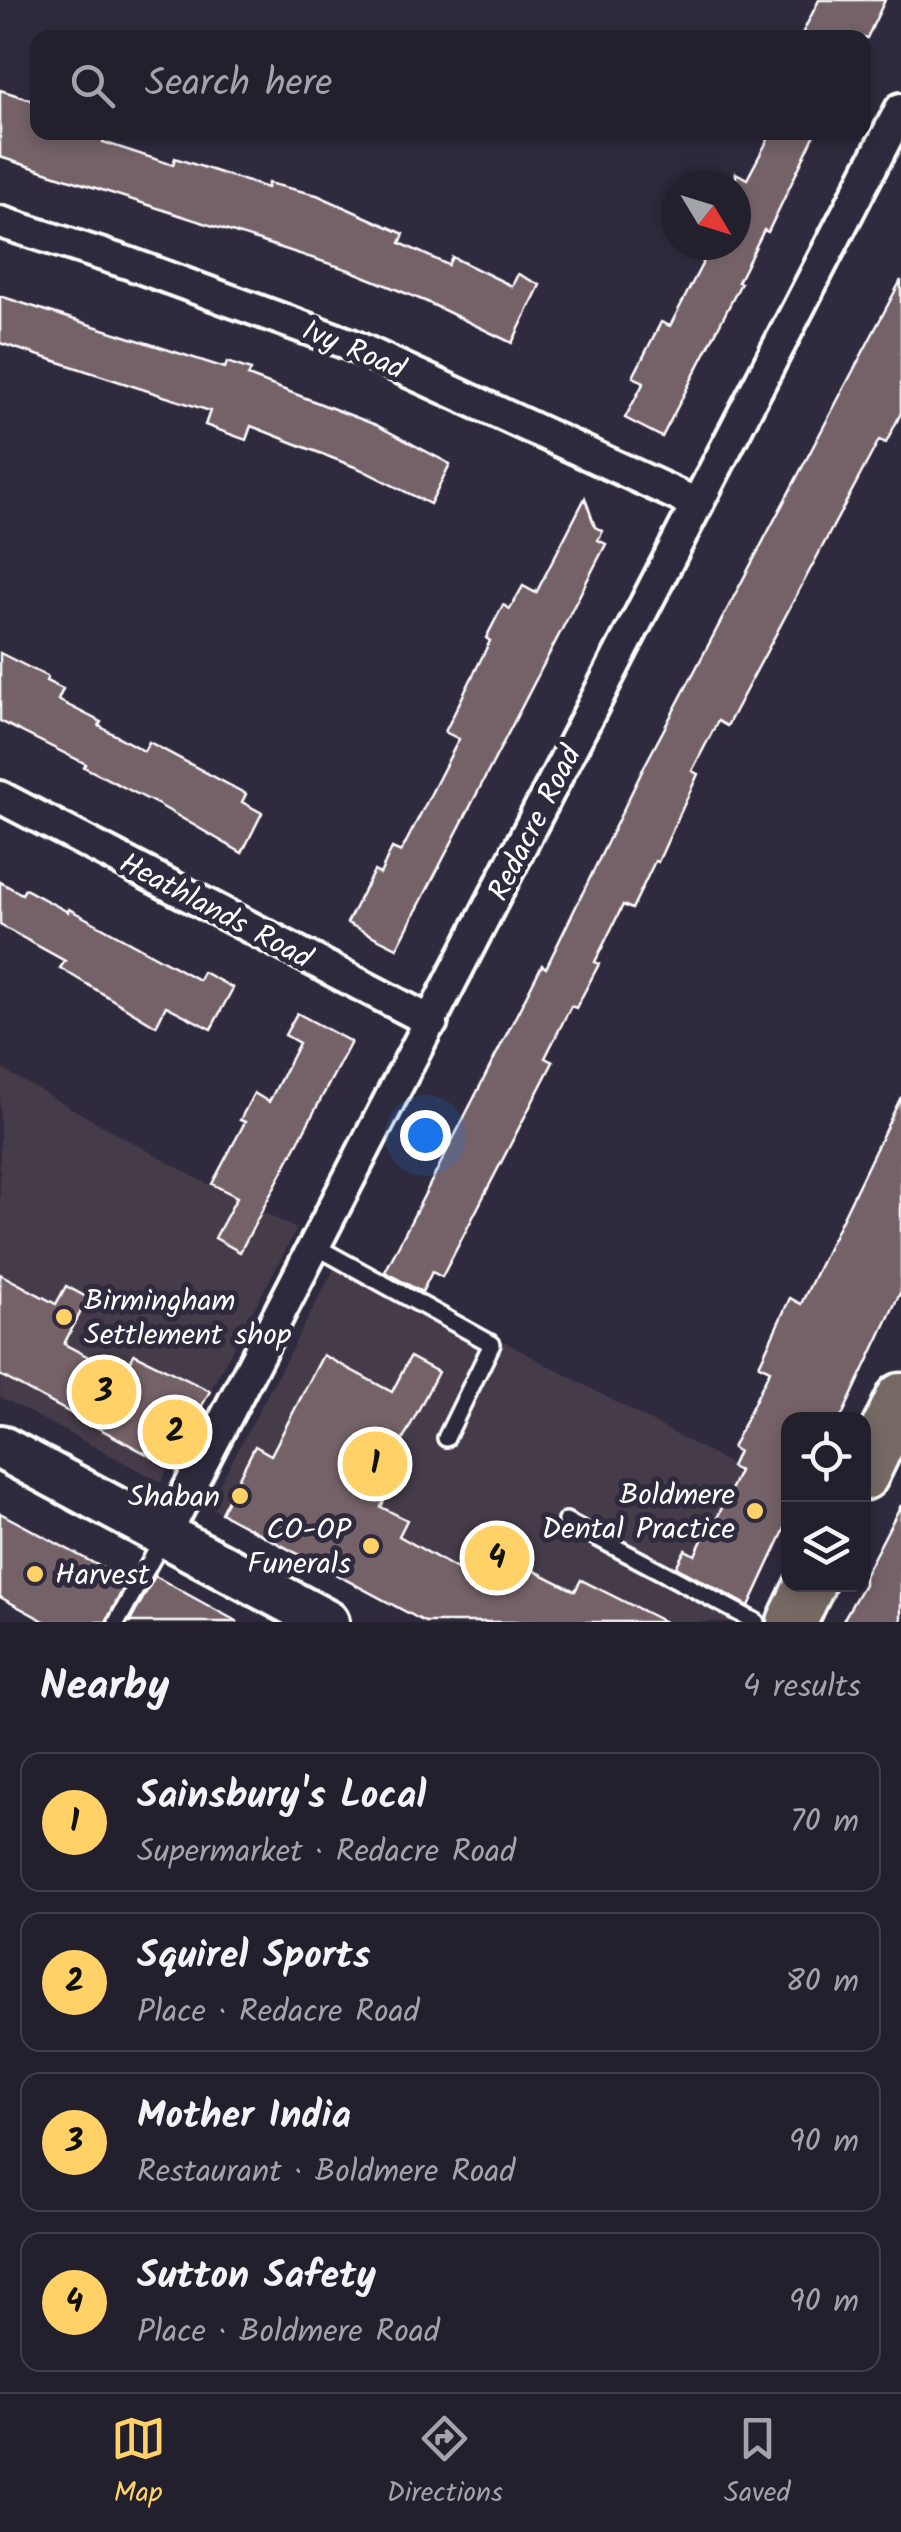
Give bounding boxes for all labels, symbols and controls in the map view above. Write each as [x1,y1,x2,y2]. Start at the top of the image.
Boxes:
search box [30,30,871,140]
text: Search here [145,55,332,115]
icon: search [65,58,120,113]
north arrow [661,170,751,260]
street label: Ivy Road [294,308,413,394]
street label: Redacre Road [476,737,596,910]
street label: Heathlands Road [110,841,321,983]
your location [400,1110,451,1161]
place label: Birmingham Settlement shop [84,1278,291,1360]
marker: Birmingham Settlement shop [53,1306,75,1328]
pin: 3 [72,1354,136,1430]
pin: 2 [142,1394,208,1470]
map controls [781,1412,871,1592]
button: locate [781,1412,871,1502]
pin: 1 [342,1426,408,1502]
place label: Boldmere Dental Practice [542,1472,735,1554]
place label: Shaban [128,1474,220,1522]
marker: Shaban [229,1485,251,1507]
marker: Boldmere Dental Practice [744,1500,766,1522]
button: layers [781,1502,871,1592]
place label: CO-OP Funerals [247,1507,352,1589]
pin: 4 [464,1520,530,1596]
marker: CO-OP Funerals [360,1535,382,1557]
place label: Harvest [55,1552,150,1600]
marker: Harvest [24,1563,46,1585]
text: Nearby [40,1654,169,1721]
text: 4 results [743,1662,861,1713]
text: Sainsbury's Local [137,1767,426,1827]
text: 1 [70,1797,79,1848]
text: 70 m [790,1797,859,1848]
text: Supermarket · Redacre Road [137,1827,516,1878]
text: Squirel Sports [137,1927,370,1987]
text: 2 [65,1957,84,2008]
text: 80 m [785,1957,859,2008]
text: Place · Redacre Road [137,1987,419,2038]
text: Mother India [137,2087,351,2147]
text: 3 [66,2117,83,2168]
text: 90 m [789,2117,859,2168]
text: Restaurant · Boldmere Road [137,2147,515,2198]
text: Sutton Safety [137,2247,376,2307]
text: 4 [66,2277,83,2328]
text: 90 m [789,2277,859,2328]
text: Place · Boldmere Road [137,2307,440,2358]
tab: Map [111,2411,166,2516]
tab: Directions [387,2411,503,2516]
tab: Saved [724,2411,790,2516]

